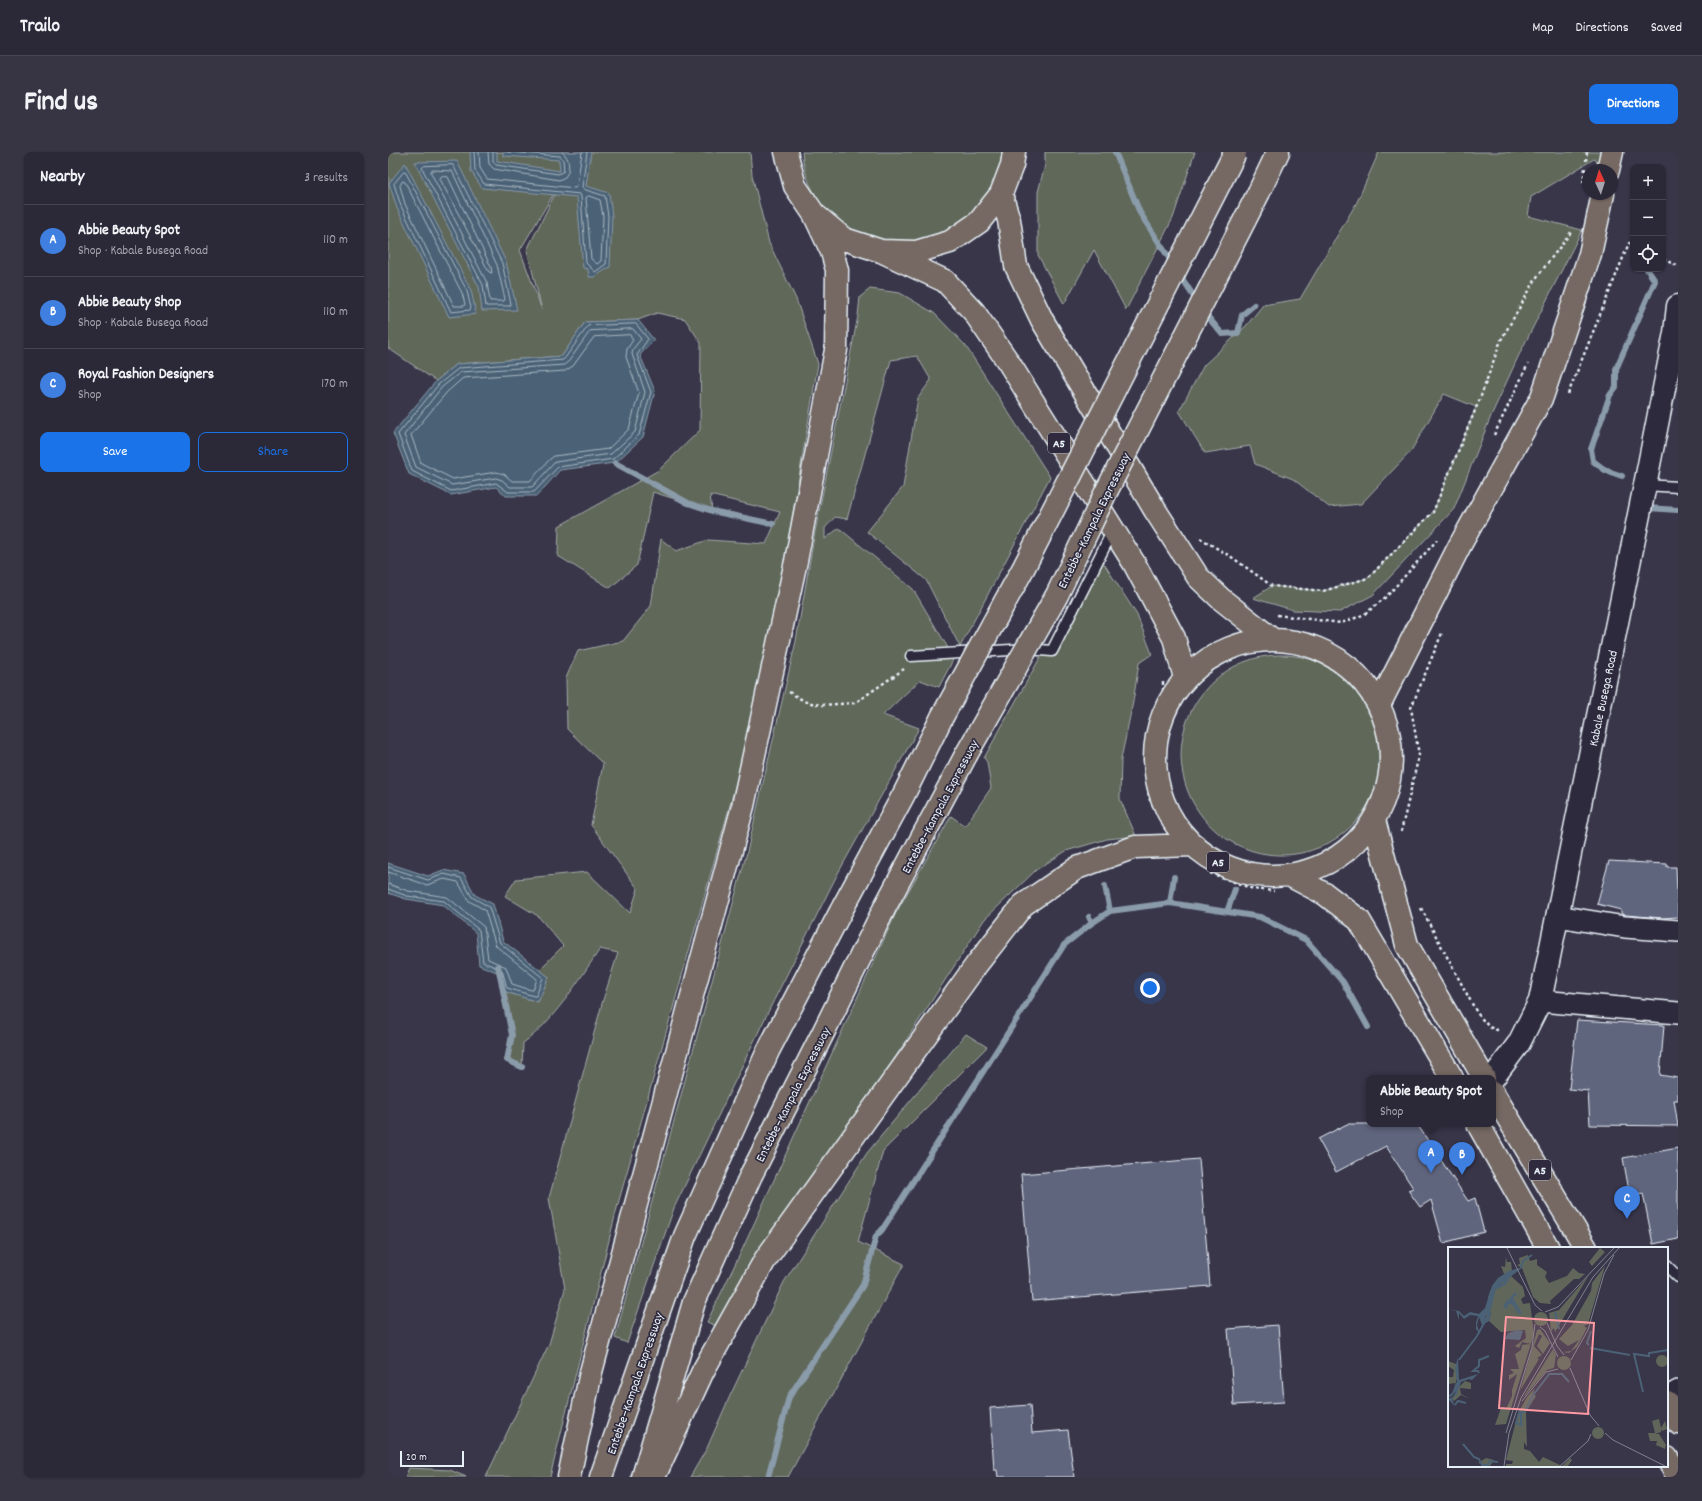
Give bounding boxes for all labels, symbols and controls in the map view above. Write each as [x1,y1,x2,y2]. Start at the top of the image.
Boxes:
text: Trailo [20,14,60,41]
text: Map [1532,18,1554,38]
text: Directions [1576,18,1629,38]
text: Saved [1651,18,1682,38]
text: Find us [24,84,98,124]
button: Directions [1589,84,1678,124]
north arrow [1582,164,1618,200]
map controls [1630,164,1666,272]
button: + [1630,164,1666,200]
text: Nearby [40,166,84,190]
text: 3 results [304,169,348,188]
button: − [1630,200,1666,236]
text: Abbie Beauty Spot [78,220,180,242]
text: A [49,231,57,250]
text: 110 m [323,231,348,250]
button: locate [1630,236,1666,272]
text: Shop · Kabale Busega Road [78,242,208,261]
text: Abbie Beauty Shop [78,292,181,314]
text: B [50,303,56,322]
text: 110 m [323,303,348,322]
text: Shop · Kabale Busega Road [78,314,208,333]
text: Royal Fashion Designers [78,364,214,386]
text: C [50,375,56,394]
text: 170 m [321,375,348,394]
text: Shop [78,386,101,405]
button: Save [40,432,190,472]
button: Share [198,432,348,472]
road number: A5 [1048,433,1070,453]
street label: Entebbe–Kampala Expressway [1054,449,1137,592]
street label: Kabale Busega Road [1585,649,1624,748]
street label: Entebbe–Kampala Expressway [898,736,985,877]
road number: A5 [1207,852,1229,872]
your location [1140,978,1160,998]
street label: Entebbe–Kampala Expressway [752,1024,837,1166]
popup [1366,1075,1496,1127]
text: Abbie Beauty Spot [1380,1081,1482,1103]
text: Shop [1380,1103,1403,1122]
pin: A [1418,1140,1444,1173]
pin: B [1449,1142,1475,1175]
road number: A5 [1529,1160,1551,1180]
pin: C [1614,1186,1640,1219]
inset map [1448,1247,1668,1467]
street label: Entebbe–Kampala Expressway [603,1310,670,1457]
scale bar [400,1449,464,1468]
text: 20 m [406,1450,427,1466]

